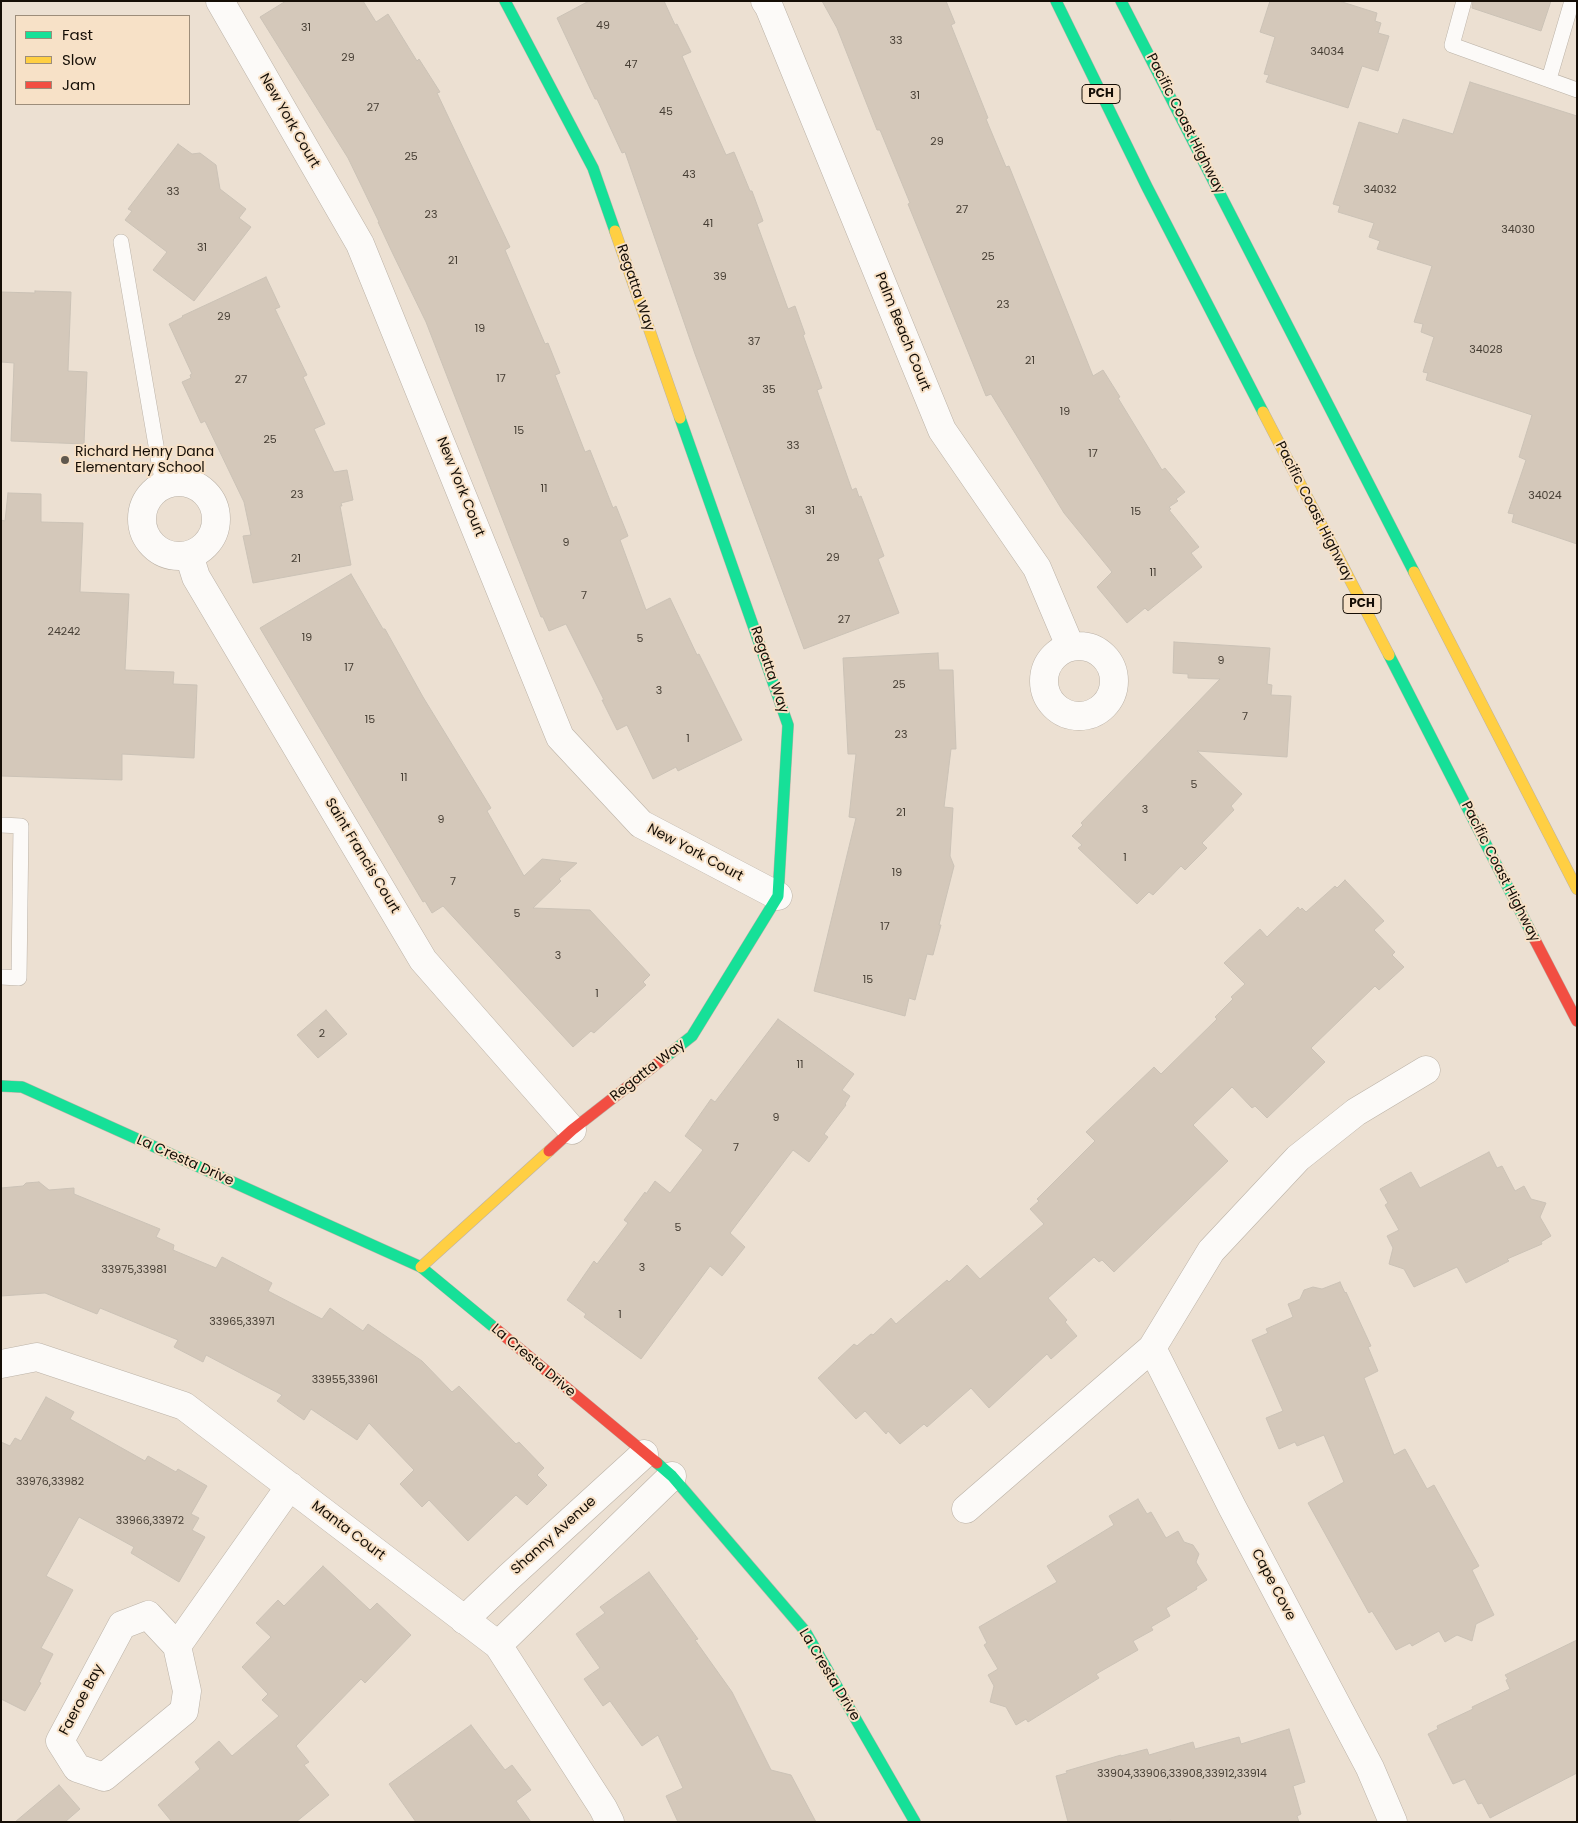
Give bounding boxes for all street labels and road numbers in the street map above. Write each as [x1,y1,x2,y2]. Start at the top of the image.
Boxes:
street label: Pacific Coast Highway [1142,51,1228,197]
street label: New York Court [255,71,323,171]
road number: PCH [1082,85,1120,104]
street label: Regatta Way [612,242,658,334]
street label: Palm Beach Court [871,270,933,394]
street label: New York Court [432,435,488,539]
street label: Pacific Coast Highway [1271,439,1357,585]
road number: PCH [1343,594,1381,614]
street label: Regatta Way [746,624,792,716]
street label: Saint Francis Court [321,795,403,917]
street label: Pacific Coast Highway [1457,799,1543,945]
street label: New York Court [644,821,746,885]
street label: Regatta Way [607,1037,689,1105]
street label: La Cresta Drive [134,1132,236,1190]
street label: La Cresta Drive [488,1321,578,1401]
street label: Shanny Avenue [508,1493,600,1579]
street label: Manta Court [308,1498,388,1564]
street label: Cape Cove [1247,1546,1299,1624]
street label: La Cresta Drive [795,1626,863,1724]
street label: Faeroe Bay [56,1662,108,1738]

